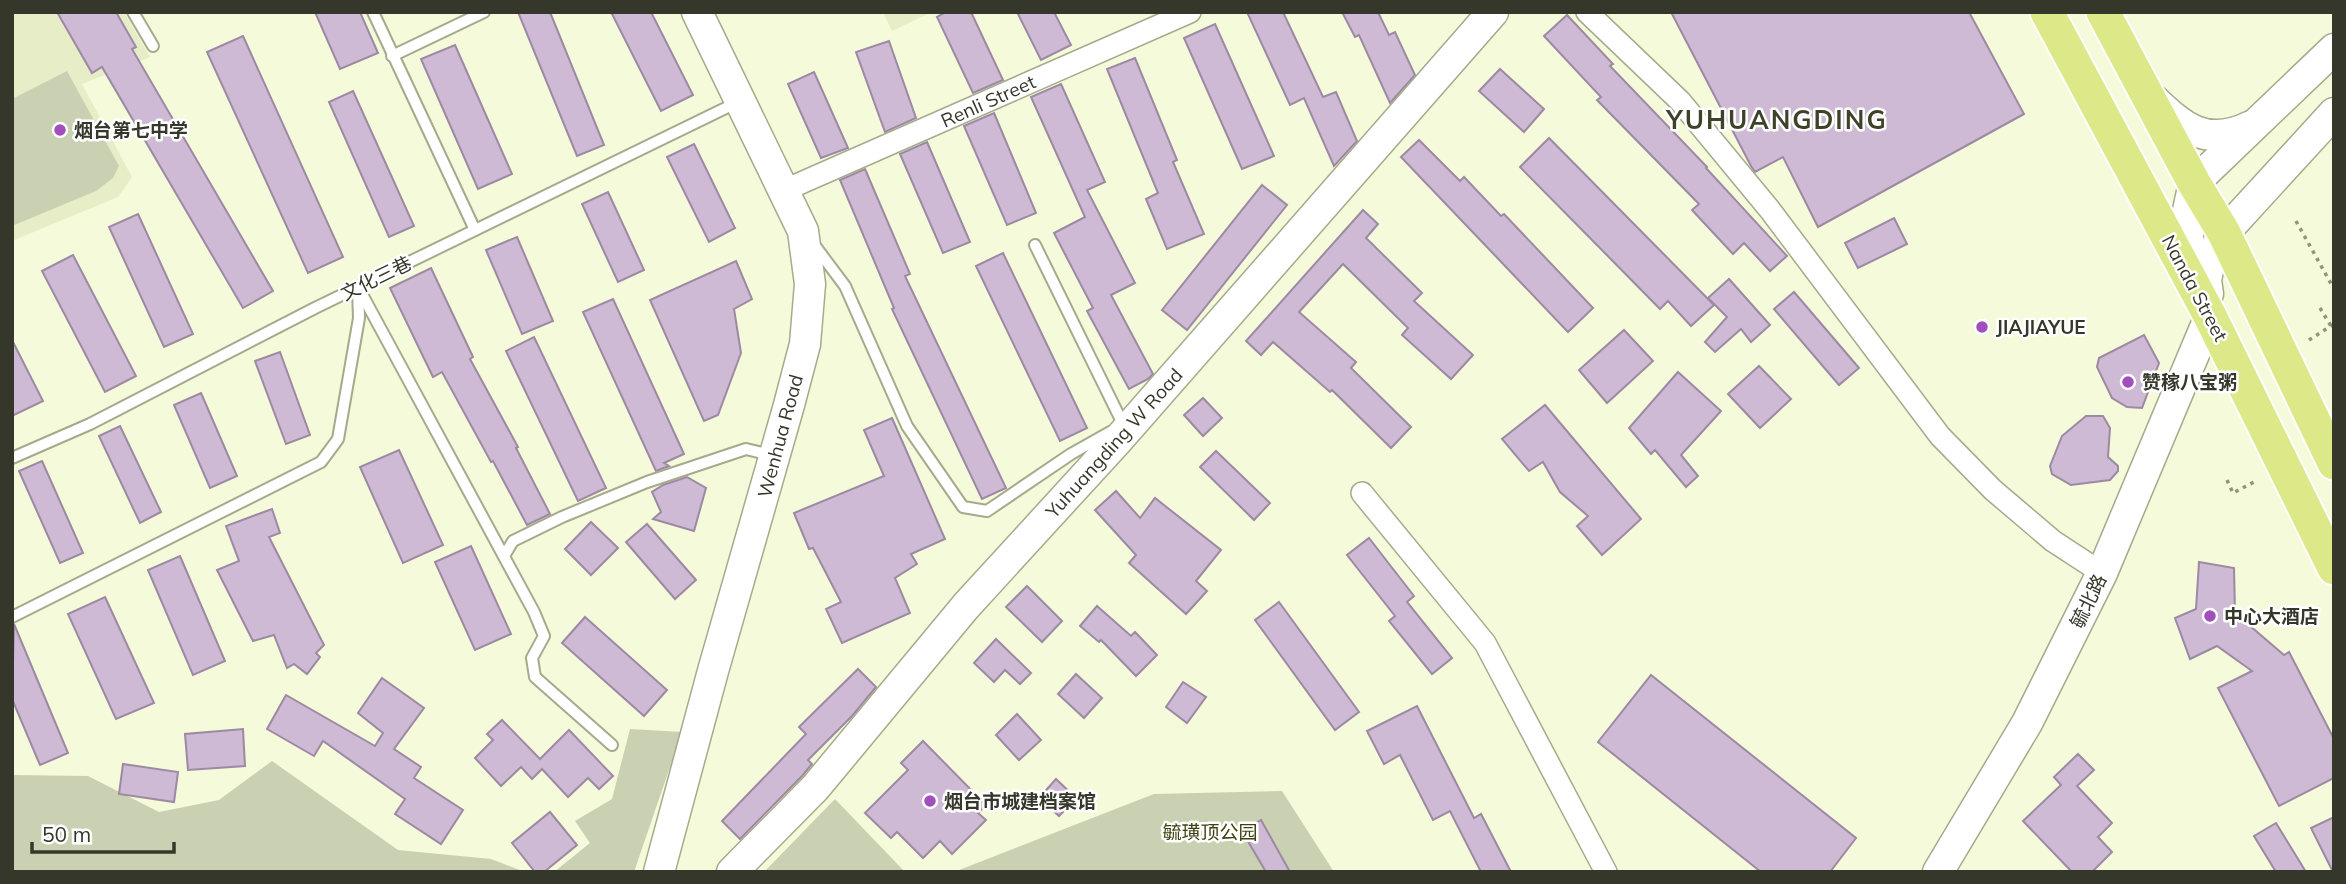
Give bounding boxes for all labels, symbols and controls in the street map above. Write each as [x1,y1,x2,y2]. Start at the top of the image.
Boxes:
street label: Renli Street [937,69,1039,132]
district label: YUHUANGDING [1665,103,1888,136]
place label: 烟台第七中学 [74,118,188,142]
marker: 烟台第七中学 [52,122,68,138]
street label: Nanda Street [2157,231,2233,346]
street label: 文化三巷 [337,251,415,305]
place label: JIAJIAYUE [1996,315,2086,339]
marker: JIAJIAYUE [1974,319,1990,335]
street label: Yuhuangding W Road [1040,363,1188,524]
place label: 赞稼八宝粥 [2142,370,2237,394]
street label: Wenhua Road [752,372,808,500]
marker: 赞稼八宝粥 [2120,374,2136,390]
street label: 毓北路 [2065,570,2111,632]
place label: 中心大酒店 [2224,604,2319,628]
marker: 中心大酒店 [2202,608,2218,624]
place label: 烟台市城建档案馆 [944,789,1096,813]
marker: 烟台市城建档案馆 [922,793,938,809]
scale bar [32,810,173,854]
park label: 毓璜顶公园 [1162,820,1258,844]
text: 50 m [42,821,91,847]

